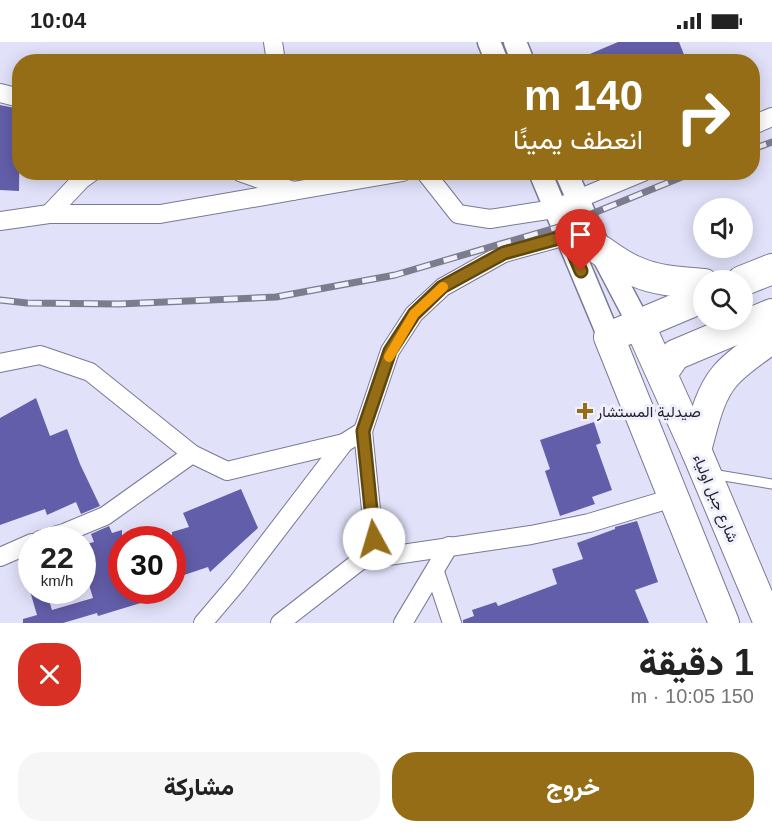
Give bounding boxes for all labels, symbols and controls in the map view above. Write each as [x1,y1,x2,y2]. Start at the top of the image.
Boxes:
text: 10:04 [30,8,86,33]
text: 140 m [524,72,643,119]
icon: right [664,78,742,156]
text: انعطف يمينًا [513,125,643,155]
map controls [693,198,753,330]
button: sound [693,198,753,258]
pin [555,209,606,271]
icon: arrive [564,218,597,251]
button: search [693,270,753,330]
place label: صيدلية المستشار [596,403,701,421]
marker: صيدلية المستشار [578,404,592,418]
street label: شارع جبل اولياء [687,452,742,546]
position arrow [342,507,406,571]
speed limit sign: 30 [108,526,186,604]
text: 22 [40,541,74,574]
text: km/h [41,572,73,589]
text: 1 دقيقة [639,642,754,683]
button: close [18,643,81,706]
text: 150 m · 10:05 [631,685,754,707]
button: مشاركة [18,752,380,821]
button: خروج [392,752,754,821]

